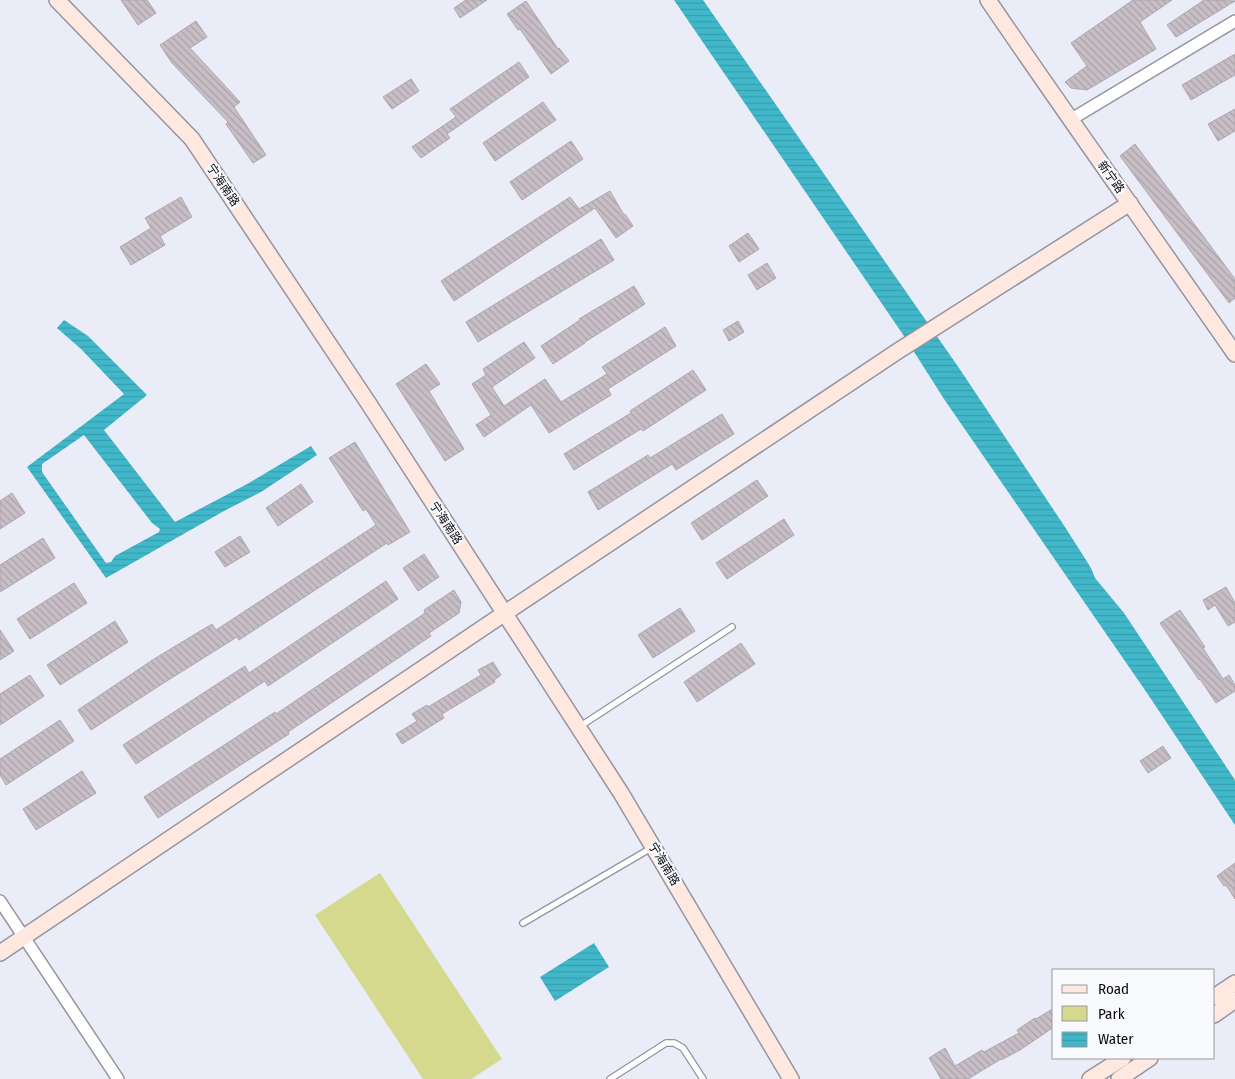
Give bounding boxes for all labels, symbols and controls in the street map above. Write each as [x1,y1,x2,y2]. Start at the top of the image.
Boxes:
street label: 新宁路 [1095,158,1127,196]
street label: 宁海南路 [204,161,242,209]
street label: 宁海南路 [427,499,465,547]
street label: 宁海南路 [646,840,682,888]
legend [1052,969,1215,1059]
text: Road [1098,980,1129,998]
text: Park [1098,1005,1125,1023]
text: Water [1098,1030,1134,1048]

